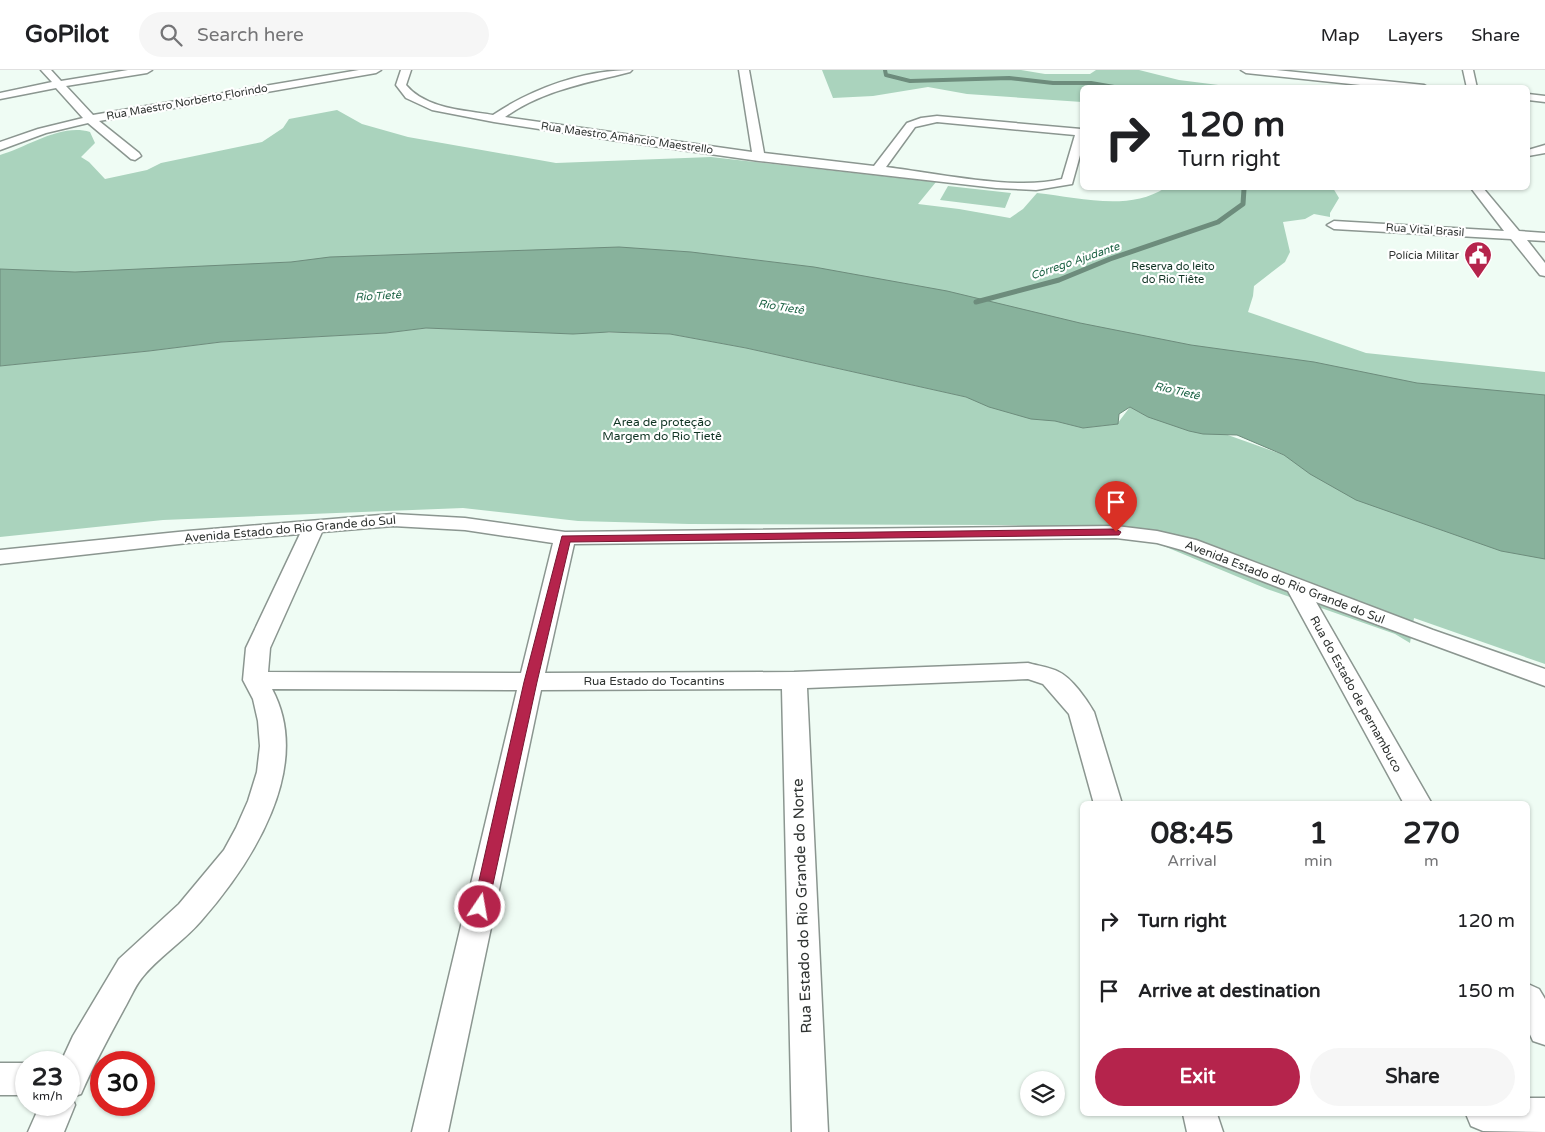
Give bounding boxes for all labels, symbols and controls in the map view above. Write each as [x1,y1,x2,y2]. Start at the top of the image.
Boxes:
search box [139,12,489,57]
text: GoPilot [25,20,109,49]
icon: search [157,21,185,49]
text: Search here [197,24,304,46]
text: Map [1321,24,1360,46]
text: Layers [1388,24,1443,46]
text: Share [1471,24,1520,46]
street label: Rua Maestro Norberto Florindo [105,81,269,123]
text: 120 m [1178,104,1285,146]
icon: right [1095,105,1160,170]
street label: Rua Maestro Amâncio Maestrello [540,119,714,157]
text: Turn right [1178,146,1280,172]
street label: Rua Vital Brasil [1385,221,1465,239]
water label: Córrego Ajudante [1029,239,1122,282]
public building icon: Polícia Militar [1463,240,1493,279]
place label: Polícia Militar [1389,249,1460,262]
park label: Reserva do leito do Rio Tiête [1131,260,1215,286]
water label: Rio Tietê [355,288,402,304]
water label: Rio Tietê [757,297,806,317]
water label: Rio Tietê [1153,379,1202,403]
park label: Area de proteção Margem do Rio Tietê [602,415,722,443]
pin [1095,481,1137,532]
icon: arrive [1102,488,1130,516]
street label: Avenida Estado do Rio Grande do Sul [183,513,397,545]
street label: Avenida Estado do Rio Grande do Sul [1183,537,1387,627]
street label: Rua do Estado de pernambuco [1307,613,1405,775]
street label: Rua Estado do Tocantins [583,674,725,688]
street label: Rua Estado do Rio Grande do Norte [789,778,815,1034]
text: 08:45 [1150,815,1234,852]
text: 1 [1309,815,1328,852]
text: 270 [1403,815,1460,852]
text: Arrival [1167,851,1217,871]
text: min [1304,851,1333,871]
text: m [1424,851,1439,871]
position arrow [453,880,505,932]
icon: right [1095,907,1123,935]
text: Turn right [1138,910,1226,932]
text: 120 m [1457,910,1515,932]
icon: arrive [1095,977,1123,1005]
text: Arrive at destination [1138,980,1321,1002]
text: 150 m [1457,980,1515,1002]
button: Exit [1095,1048,1300,1106]
button: Share [1310,1048,1515,1106]
speed limit sign: 30 [90,1051,155,1116]
text: 23 [32,1062,63,1092]
map controls [1020,1071,1065,1116]
button: layers [1020,1071,1065,1116]
text: km/h [32,1089,63,1103]

